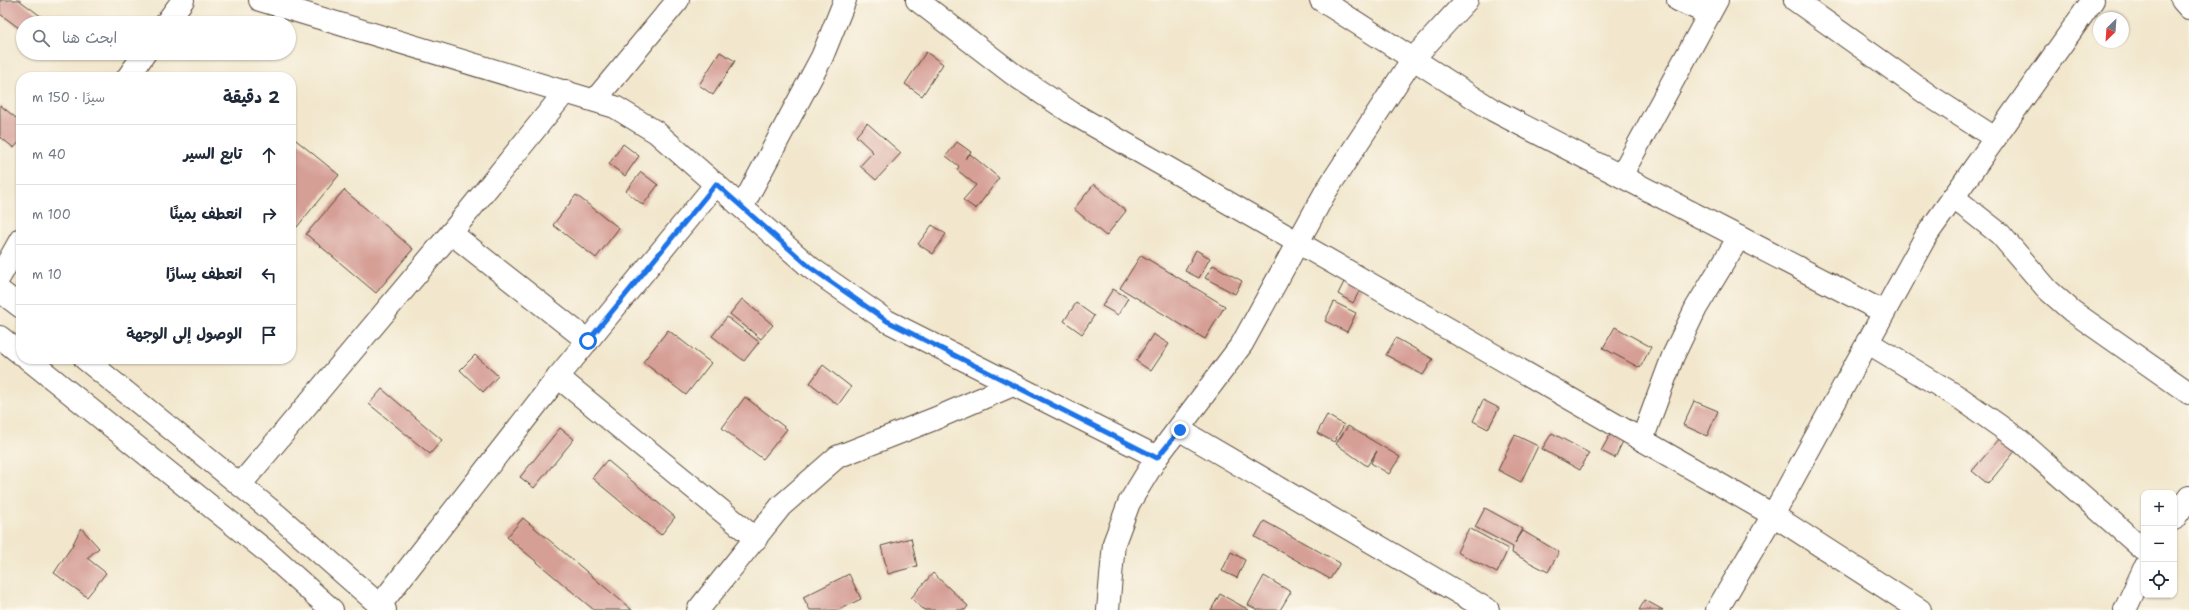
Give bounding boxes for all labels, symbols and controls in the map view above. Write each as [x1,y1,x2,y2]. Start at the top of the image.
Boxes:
north arrow [2093,12,2129,48]
search box [16,16,296,60]
icon: search [30,27,52,49]
text: ابحث هنا [62,28,117,48]
text: 2 دقيقة [223,86,280,108]
text: سيرًا · 150 m [32,89,105,106]
text: تابع السير [183,144,242,164]
icon: ahead [258,144,280,166]
text: 40 m [32,146,66,163]
text: انعطف يمينًا [170,204,242,224]
icon: right [258,204,280,226]
text: 100 m [32,206,71,223]
text: انعطف يسارًا [166,264,242,284]
icon: left [258,264,280,286]
text: 10 m [32,266,62,283]
text: الوصول إلى الوجهة [126,324,242,344]
icon: arrive [258,324,280,346]
route start [579,332,597,350]
route end [1171,421,1189,439]
map controls [2141,490,2177,598]
button: + [2141,490,2177,526]
button: − [2141,526,2177,562]
button: locate [2141,562,2177,598]

